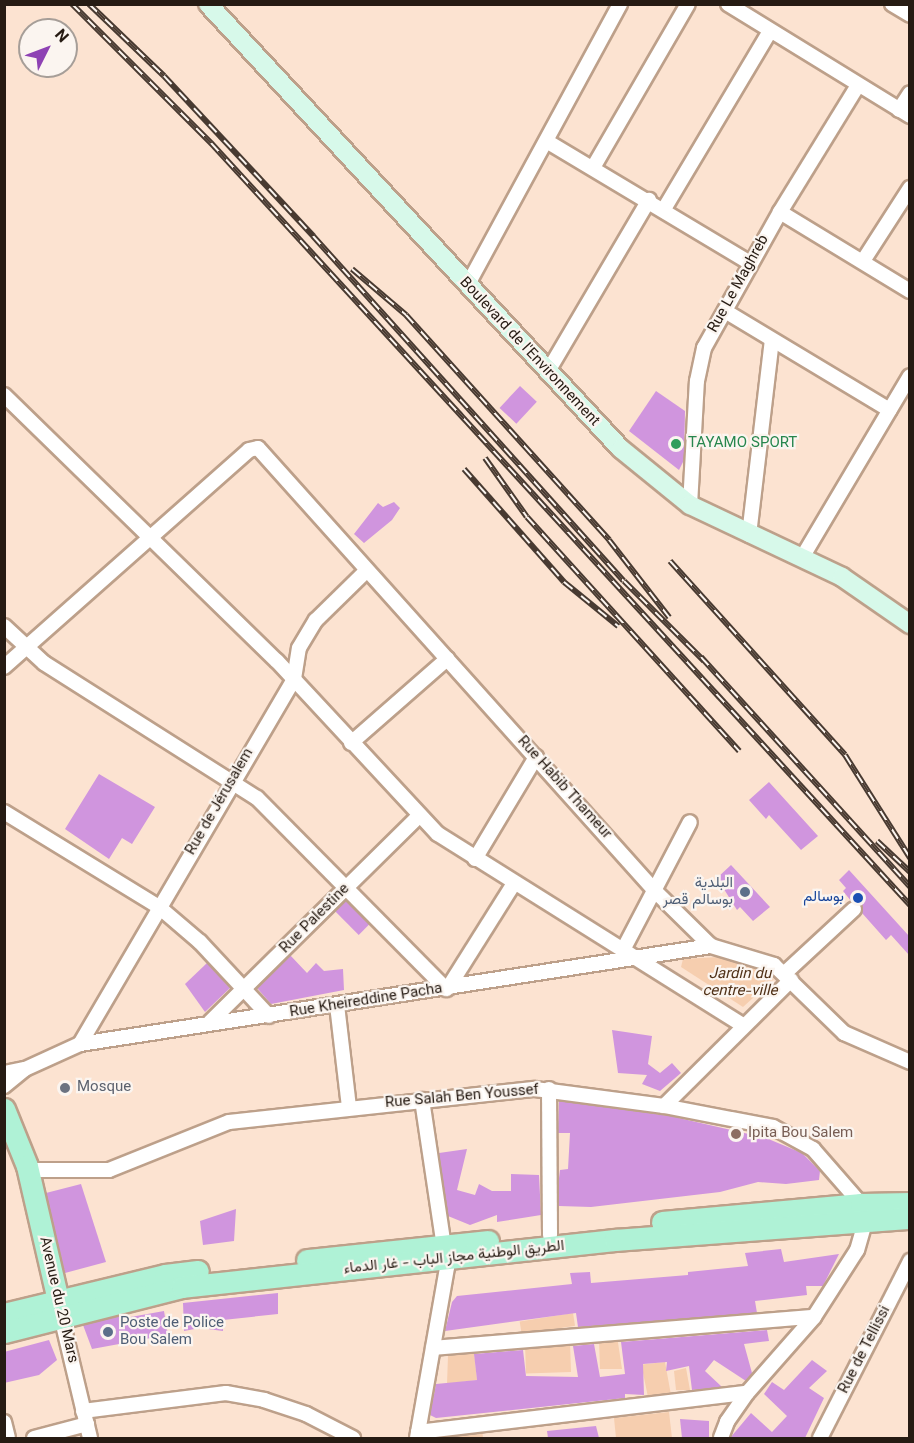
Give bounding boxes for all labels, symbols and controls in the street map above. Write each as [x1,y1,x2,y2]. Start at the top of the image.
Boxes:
north arrow [18,18,78,78]
text: N [47,24,73,50]
street label: Rue Le Maghreb [705,232,773,336]
street label: Boulevard de l'Environnement [455,274,603,430]
place label: TAYAMO SPORT [688,435,797,453]
marker: TAYAMO SPORT [669,437,683,451]
street label: Rue Habib Thameur [513,733,615,843]
street label: Rue de Jérusalem [182,745,258,859]
place label: البلدية بوسالم قصر [663,874,733,909]
street label: Rue Palestine [276,880,354,958]
marker: البلدية بوسالم قصر [738,885,752,899]
place label: بوسالم [803,889,844,907]
marker: بوسالم [849,889,867,907]
park label: Jardin du centre-ville [702,965,778,1000]
street label: Rue Kheireddine Pacha [288,980,444,1022]
place label: Mosque [77,1079,131,1097]
marker: Mosque [58,1081,72,1095]
street label: Rue Salah Ben Youssef [384,1081,540,1113]
place label: Ipita Bou Salem [748,1125,853,1143]
marker: Ipita Bou Salem [729,1127,743,1141]
street label: Avenue du 20 Mars [35,1235,81,1365]
street label: الطريق الوطنية مجاز الباب - غار الدماء [343,1237,565,1279]
street label: Rue de Tellissi [835,1303,895,1397]
place label: Poste de Police Bou Salem [120,1314,224,1349]
marker: Poste de Police Bou Salem [101,1325,115,1339]

